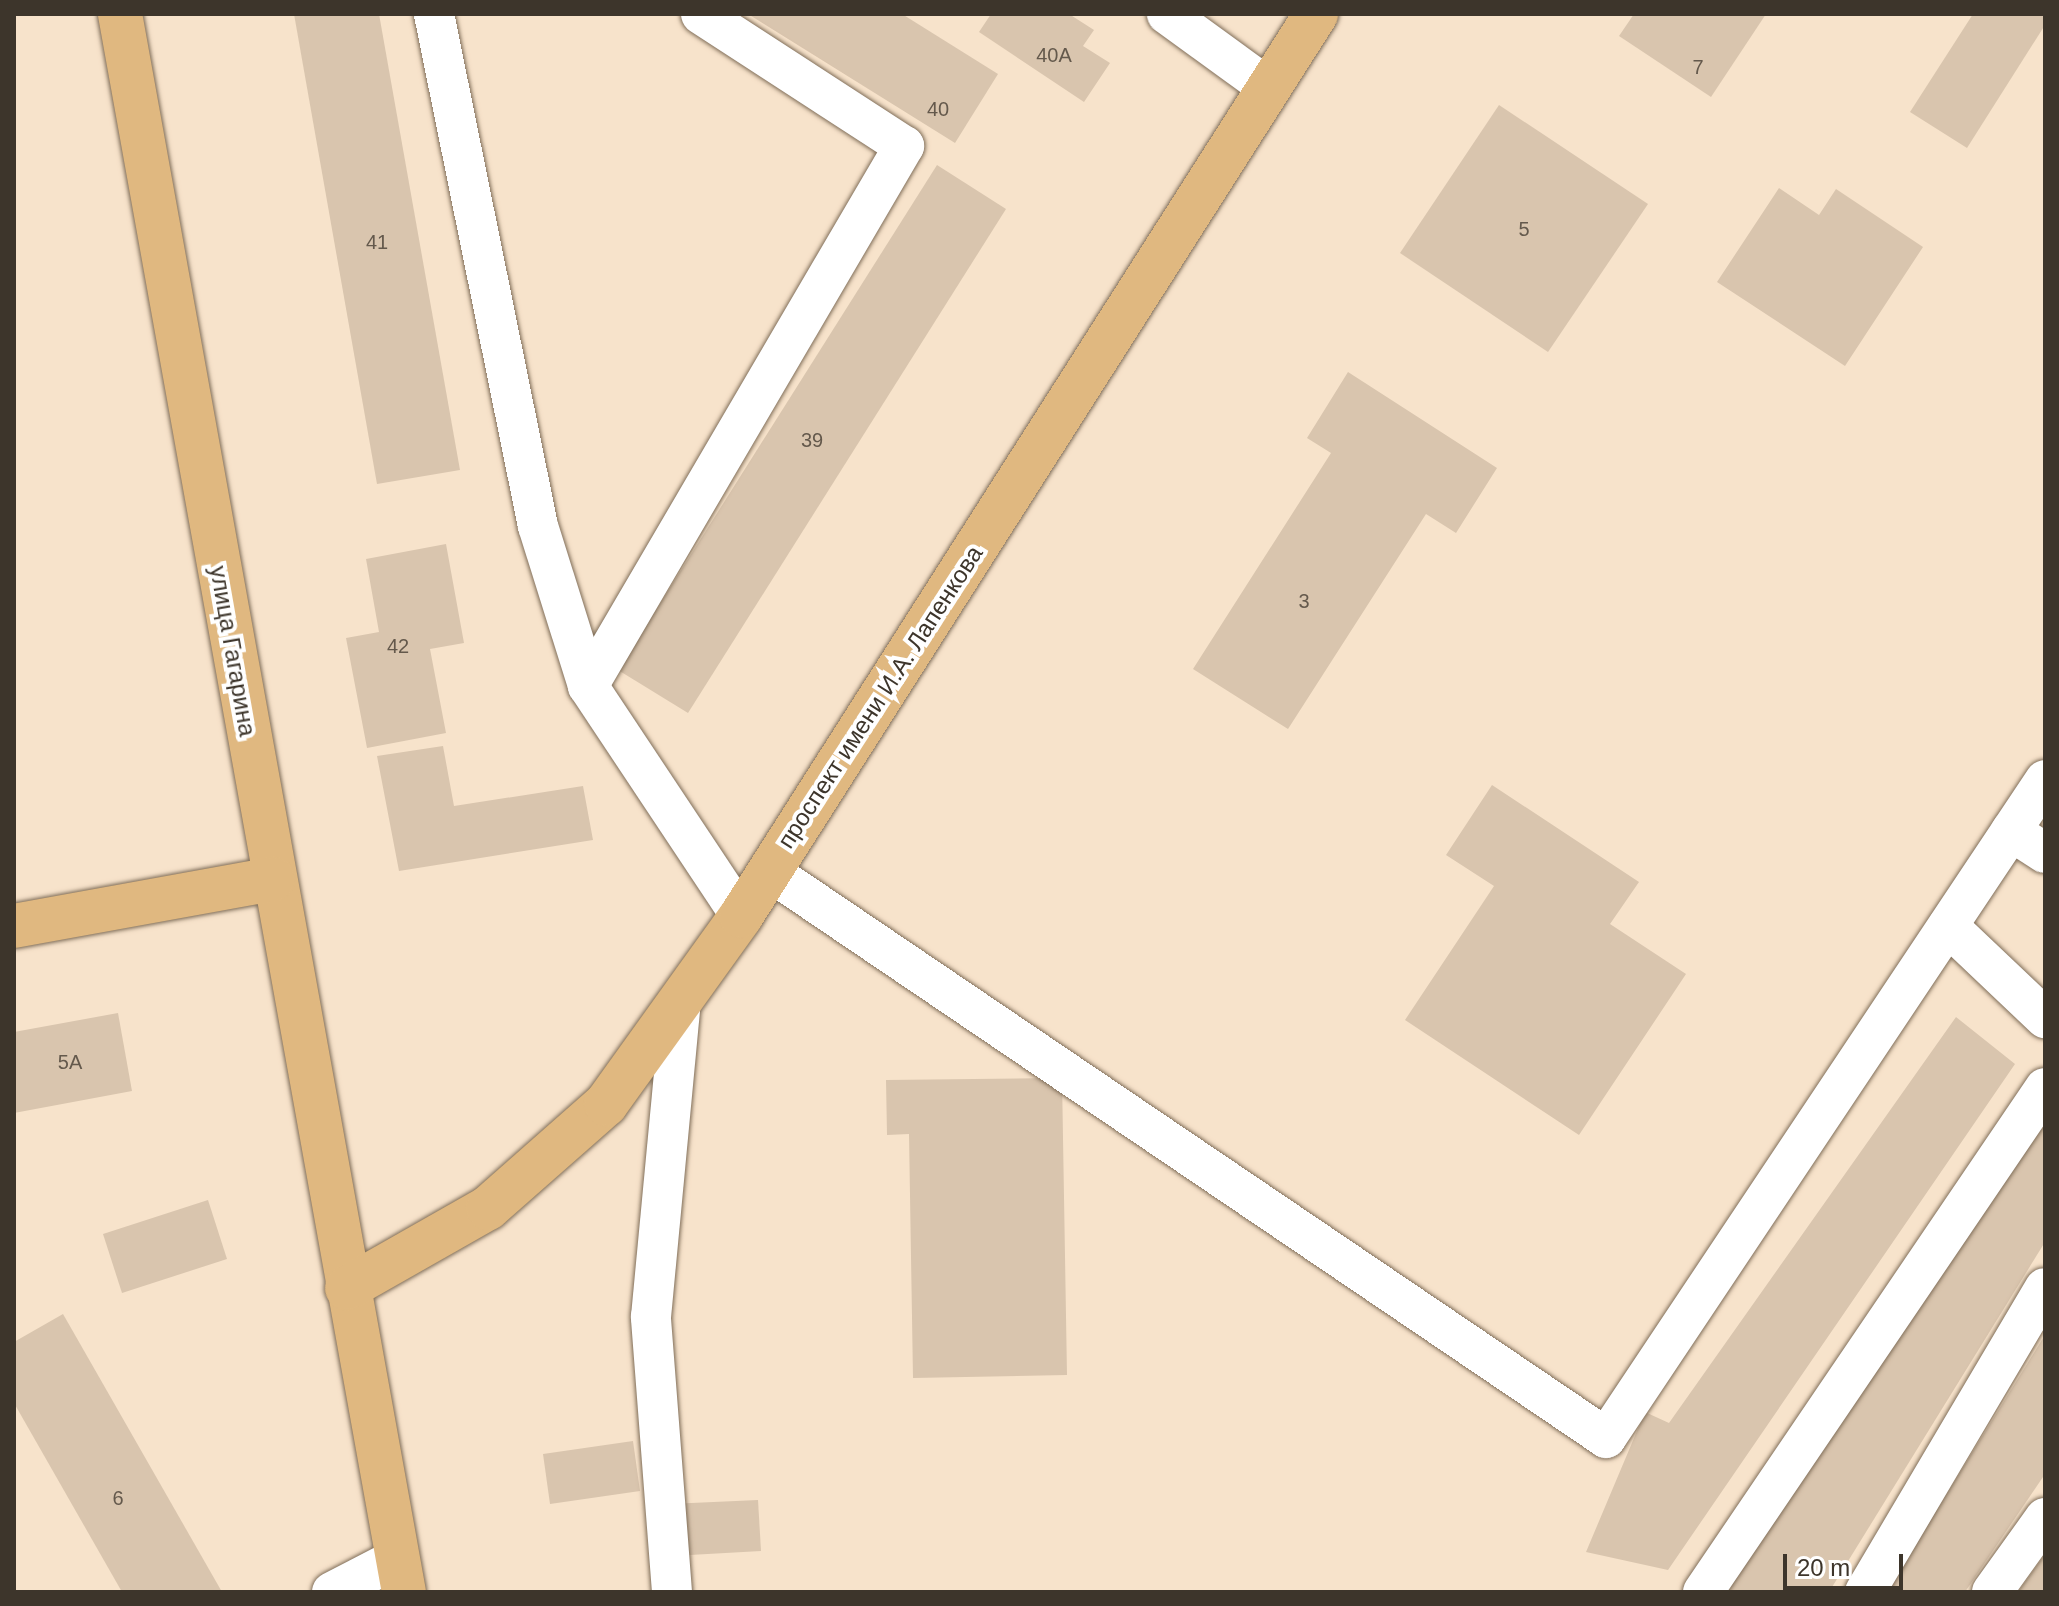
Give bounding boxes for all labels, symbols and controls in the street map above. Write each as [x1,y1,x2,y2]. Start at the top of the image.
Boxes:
house number: 40А [1036,43,1072,67]
house number: 7 [1692,55,1704,79]
house number: 40 [927,97,949,121]
house number: 5 [1518,217,1530,241]
house number: 41 [366,230,388,254]
house number: 39 [801,428,823,452]
street label: проспект имени И.А. Лапенкова [771,540,989,854]
street label: улица Гагарина [204,564,262,738]
house number: 3 [1298,589,1310,613]
house number: 42 [387,634,409,658]
house number: 5А [58,1050,82,1074]
house number: 6 [112,1486,124,1510]
scale bar [1787,1538,1907,1588]
text: 20 m [1797,1554,1850,1581]

